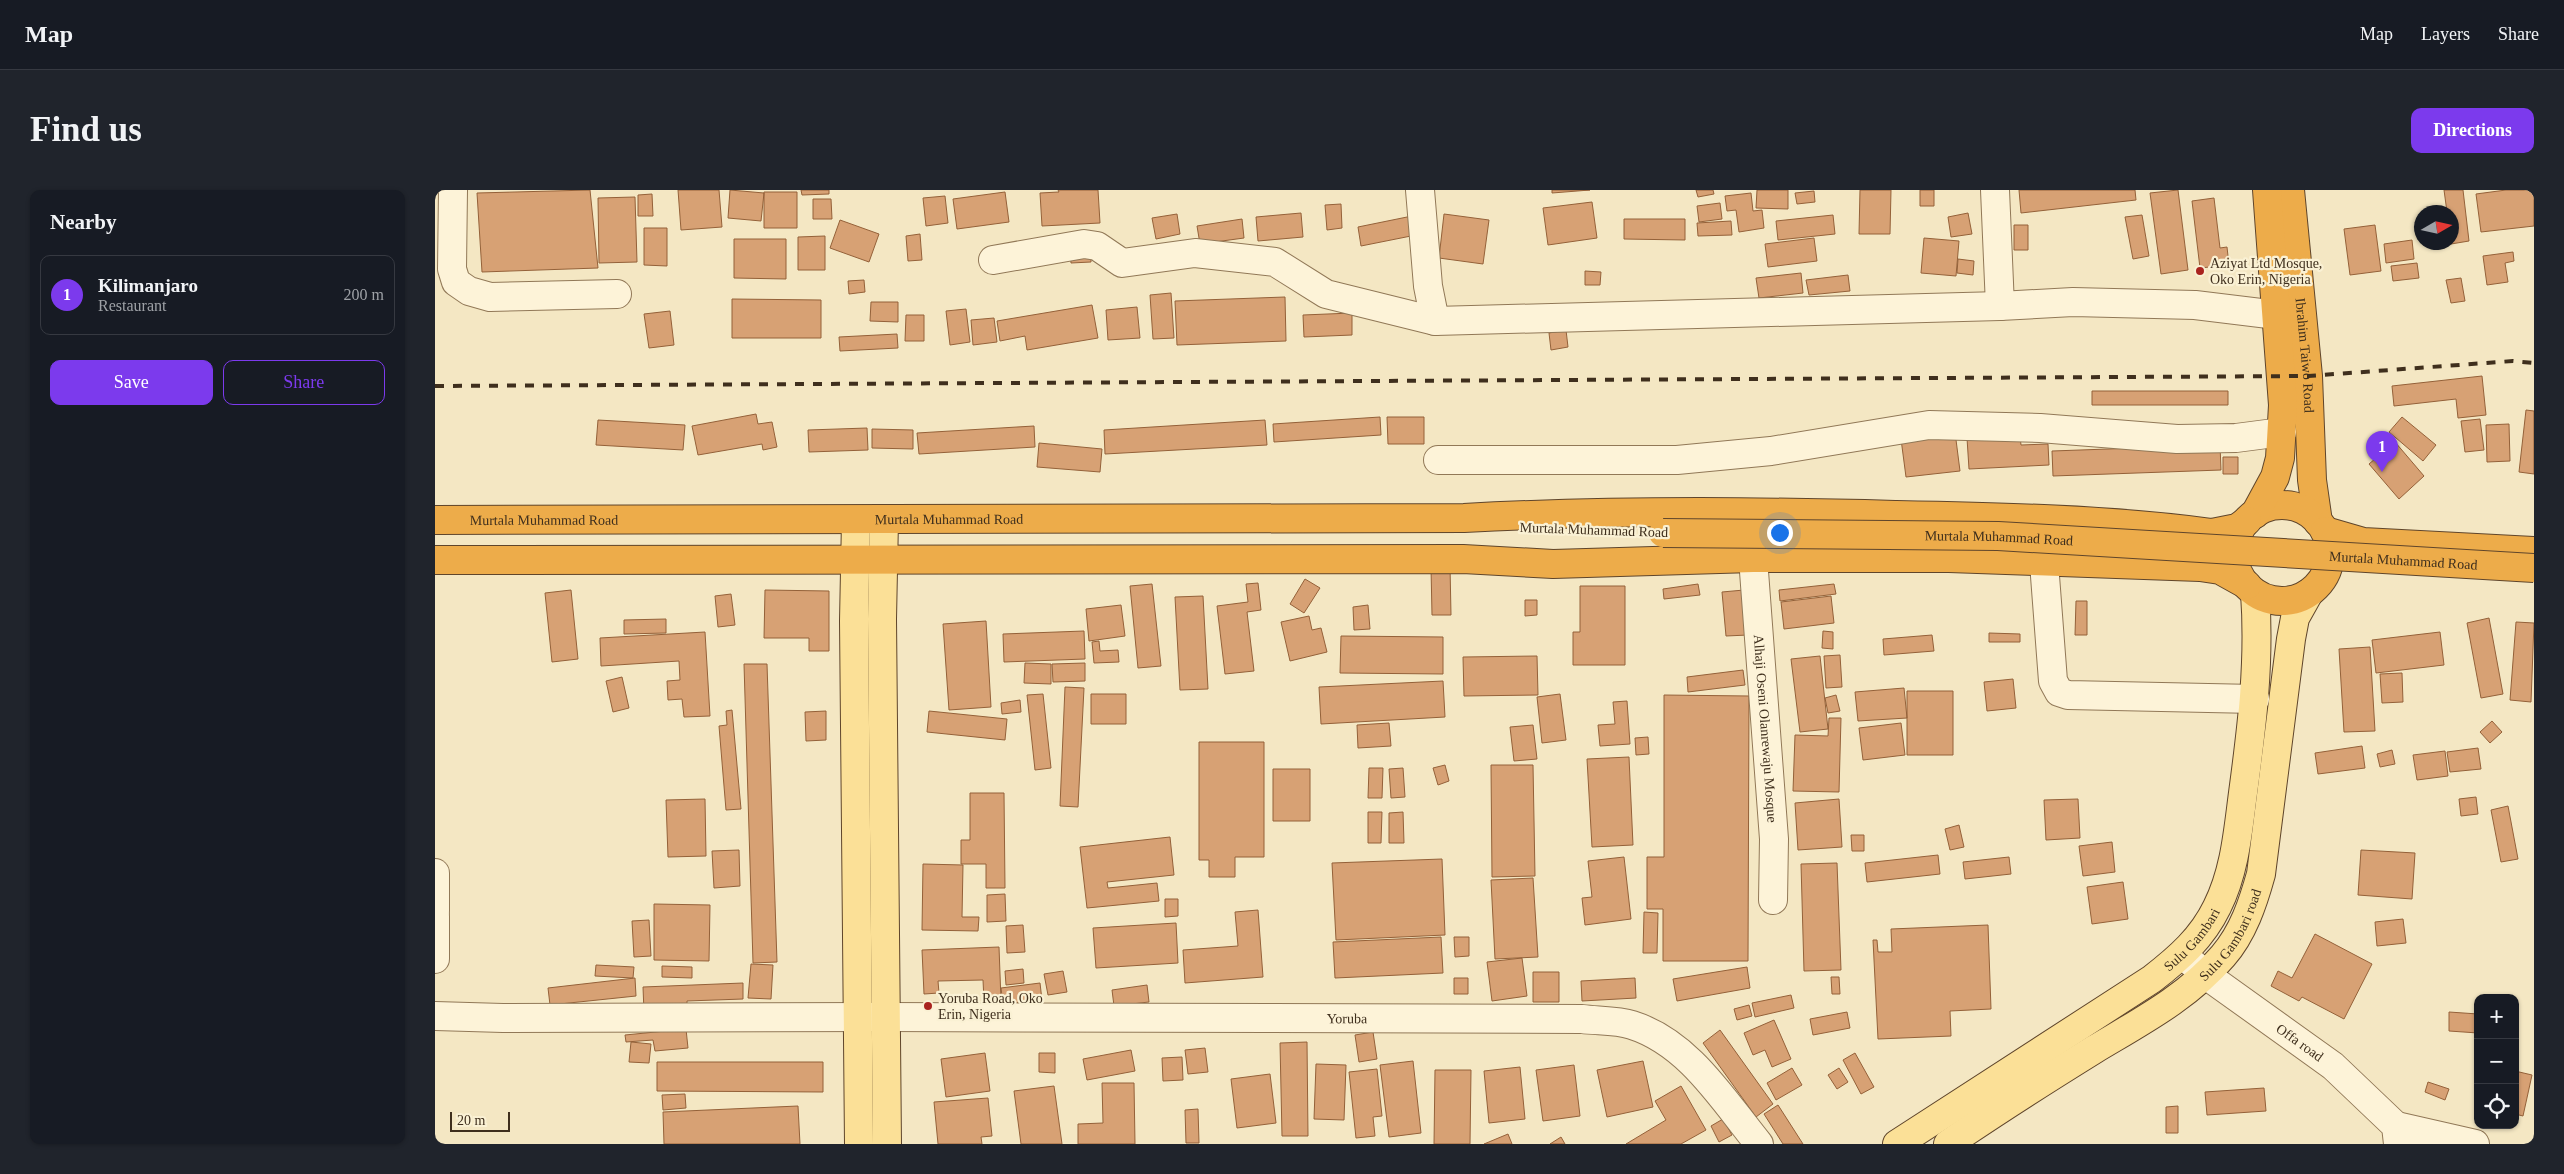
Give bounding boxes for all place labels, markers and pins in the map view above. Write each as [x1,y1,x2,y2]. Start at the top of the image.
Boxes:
place label: Aziyat Ltd Mosque, Oko Erin, Nigeria [2210,256,2322,287]
marker: Aziyat Ltd Mosque, Oko Erin, Nigeria [2194,265,2206,277]
pin: 1 [2366,431,2398,472]
place label: Yoruba Road, Oko Erin, Nigeria [938,991,1043,1022]
marker: Yoruba Road, Oko Erin, Nigeria [922,1000,934,1012]

